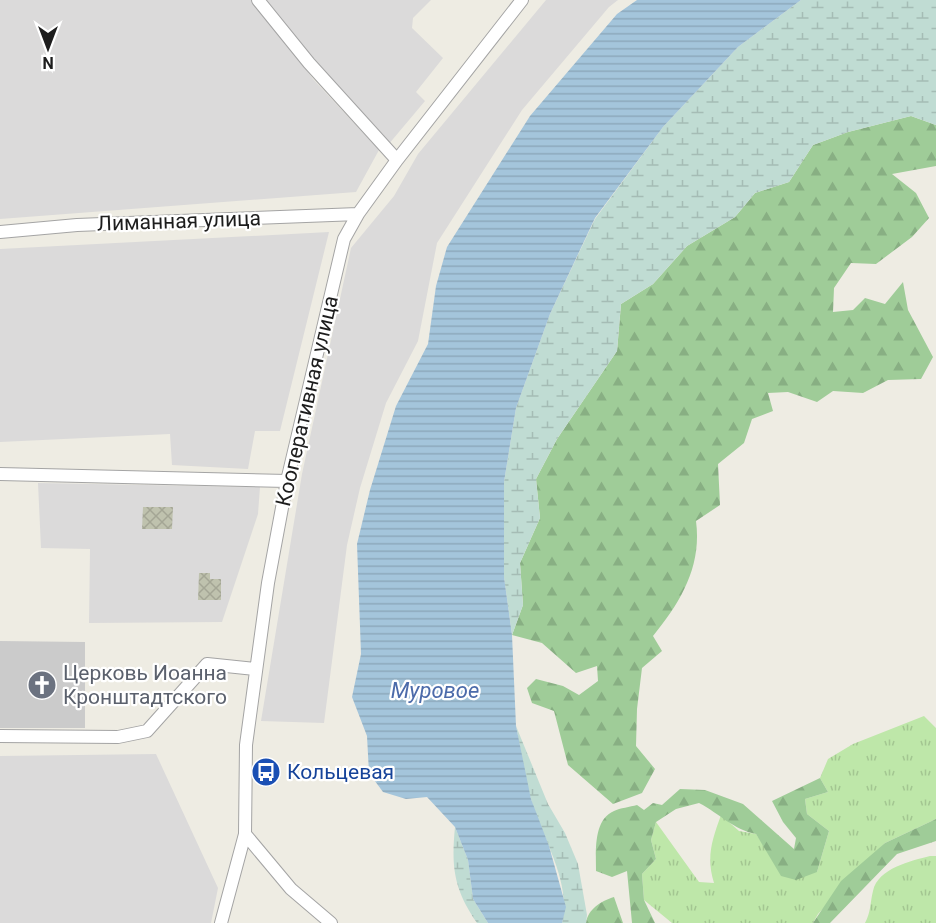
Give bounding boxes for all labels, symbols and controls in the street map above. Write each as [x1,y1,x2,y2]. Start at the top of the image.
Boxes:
north arrow [18,18,78,78]
text: N [42,53,54,72]
street label: Лиманная улица [97,206,261,236]
street label: Кооперативная улица [271,293,343,509]
place label: Церковь Иоанна Кронштадтского [63,661,227,709]
church icon: Церковь Иоанна Кронштадтского [26,669,58,701]
water label: Муровое [391,678,479,703]
bus stop icon: Кольцевая [250,756,282,788]
place label: Кольцевая [287,760,394,784]

